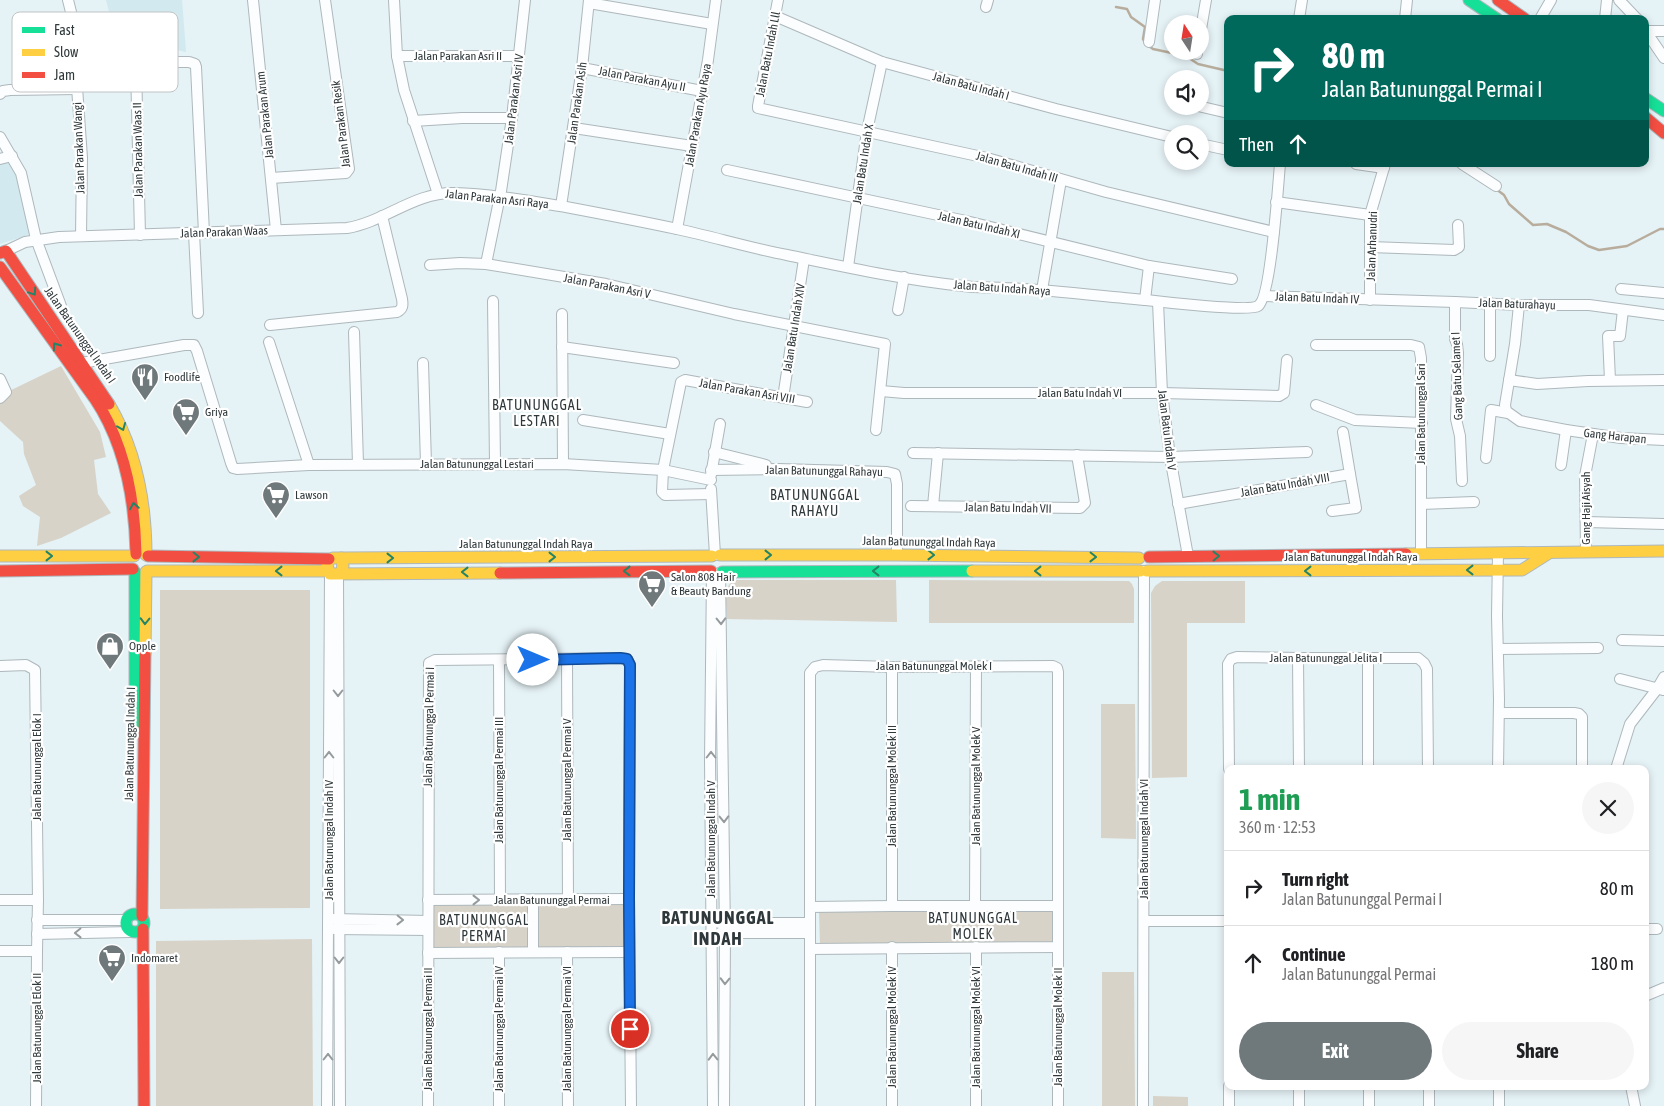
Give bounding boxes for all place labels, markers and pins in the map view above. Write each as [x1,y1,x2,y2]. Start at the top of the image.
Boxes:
restaurant icon: Foodlife [130,362,160,401]
place label: Foodlife [164,370,200,384]
supermarket icon: Griya [171,397,201,436]
place label: Griya [205,405,228,419]
supermarket icon: Lawson [261,480,291,519]
place label: Lawson [295,488,328,502]
supermarket icon: Salon 808 Hair & Beauty Bandung [637,569,667,608]
place label: Salon 808 Hair & Beauty Bandung [671,570,752,598]
shop icon: Opple [95,631,125,670]
place label: Opple [129,639,156,653]
supermarket icon: Indomaret [97,943,127,982]
place label: Indomaret [131,951,178,965]
pin [609,1008,651,1050]

